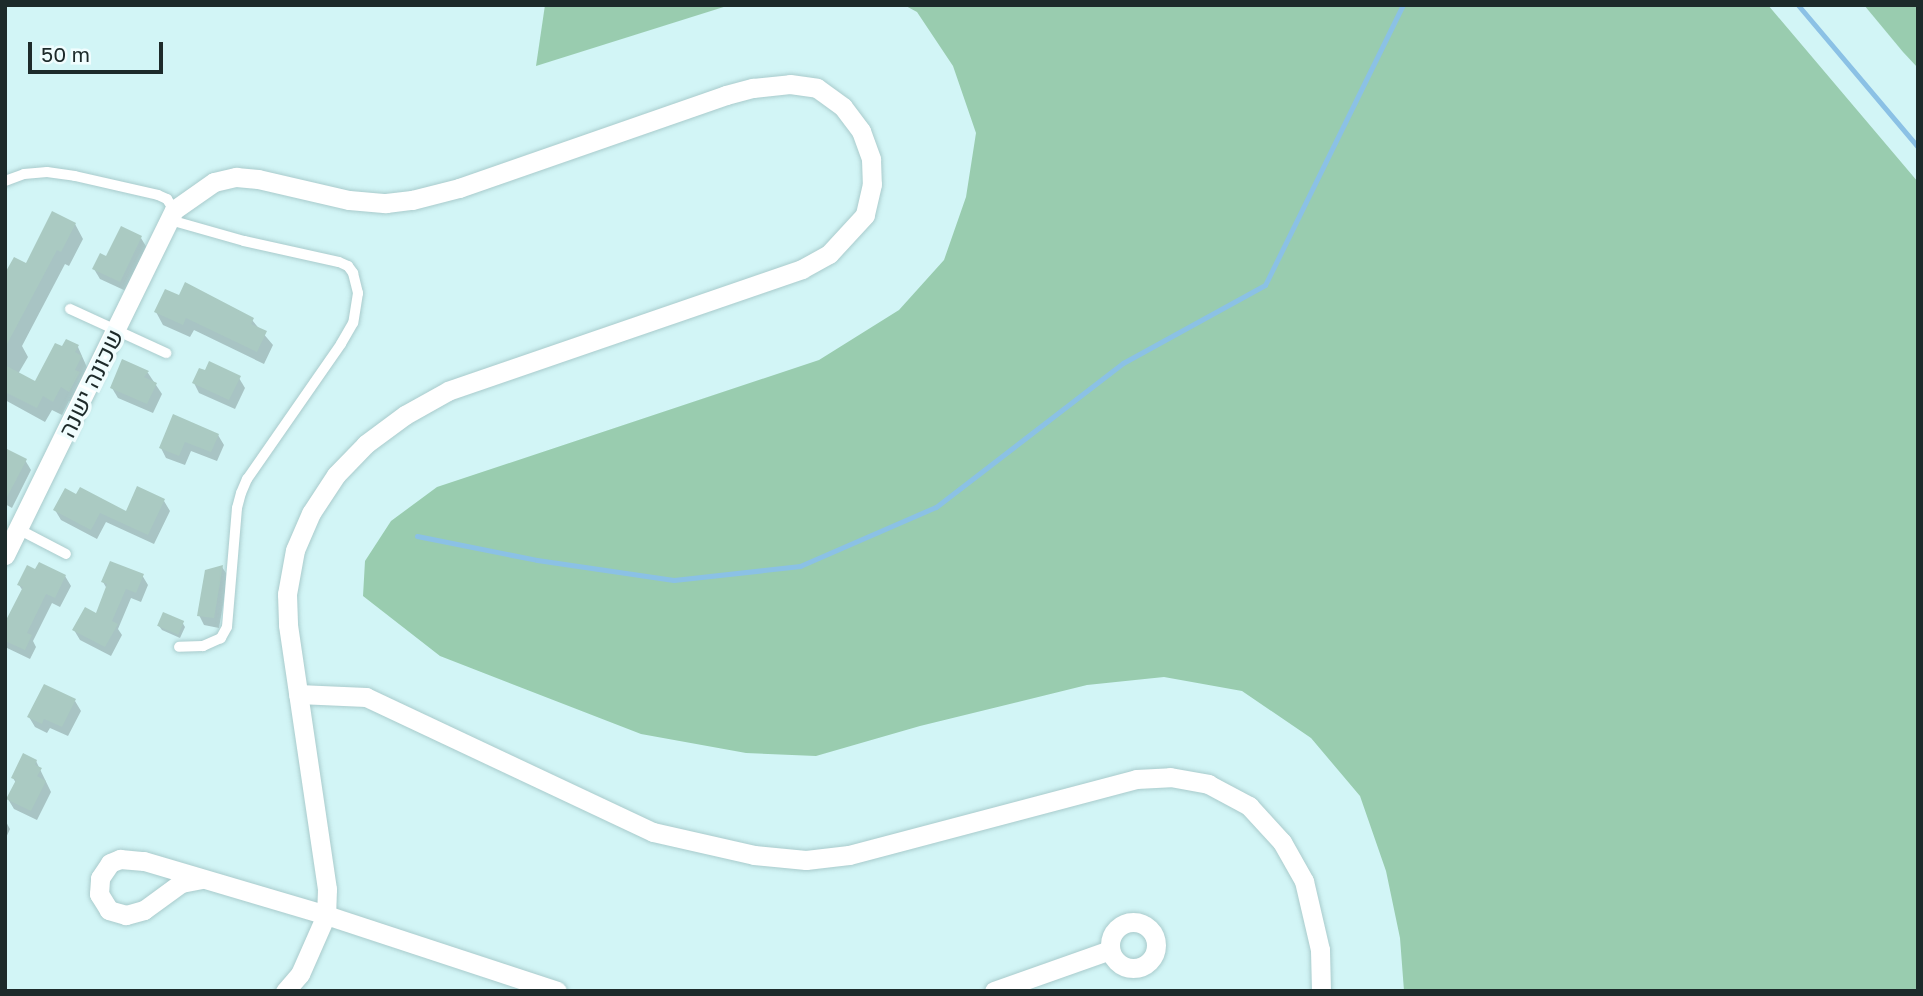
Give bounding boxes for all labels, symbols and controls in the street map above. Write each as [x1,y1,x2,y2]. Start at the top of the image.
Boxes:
scale bar [32,28,166,72]
text: 50 m [41,41,90,67]
street label: שכונה ישנה [51,324,129,442]

